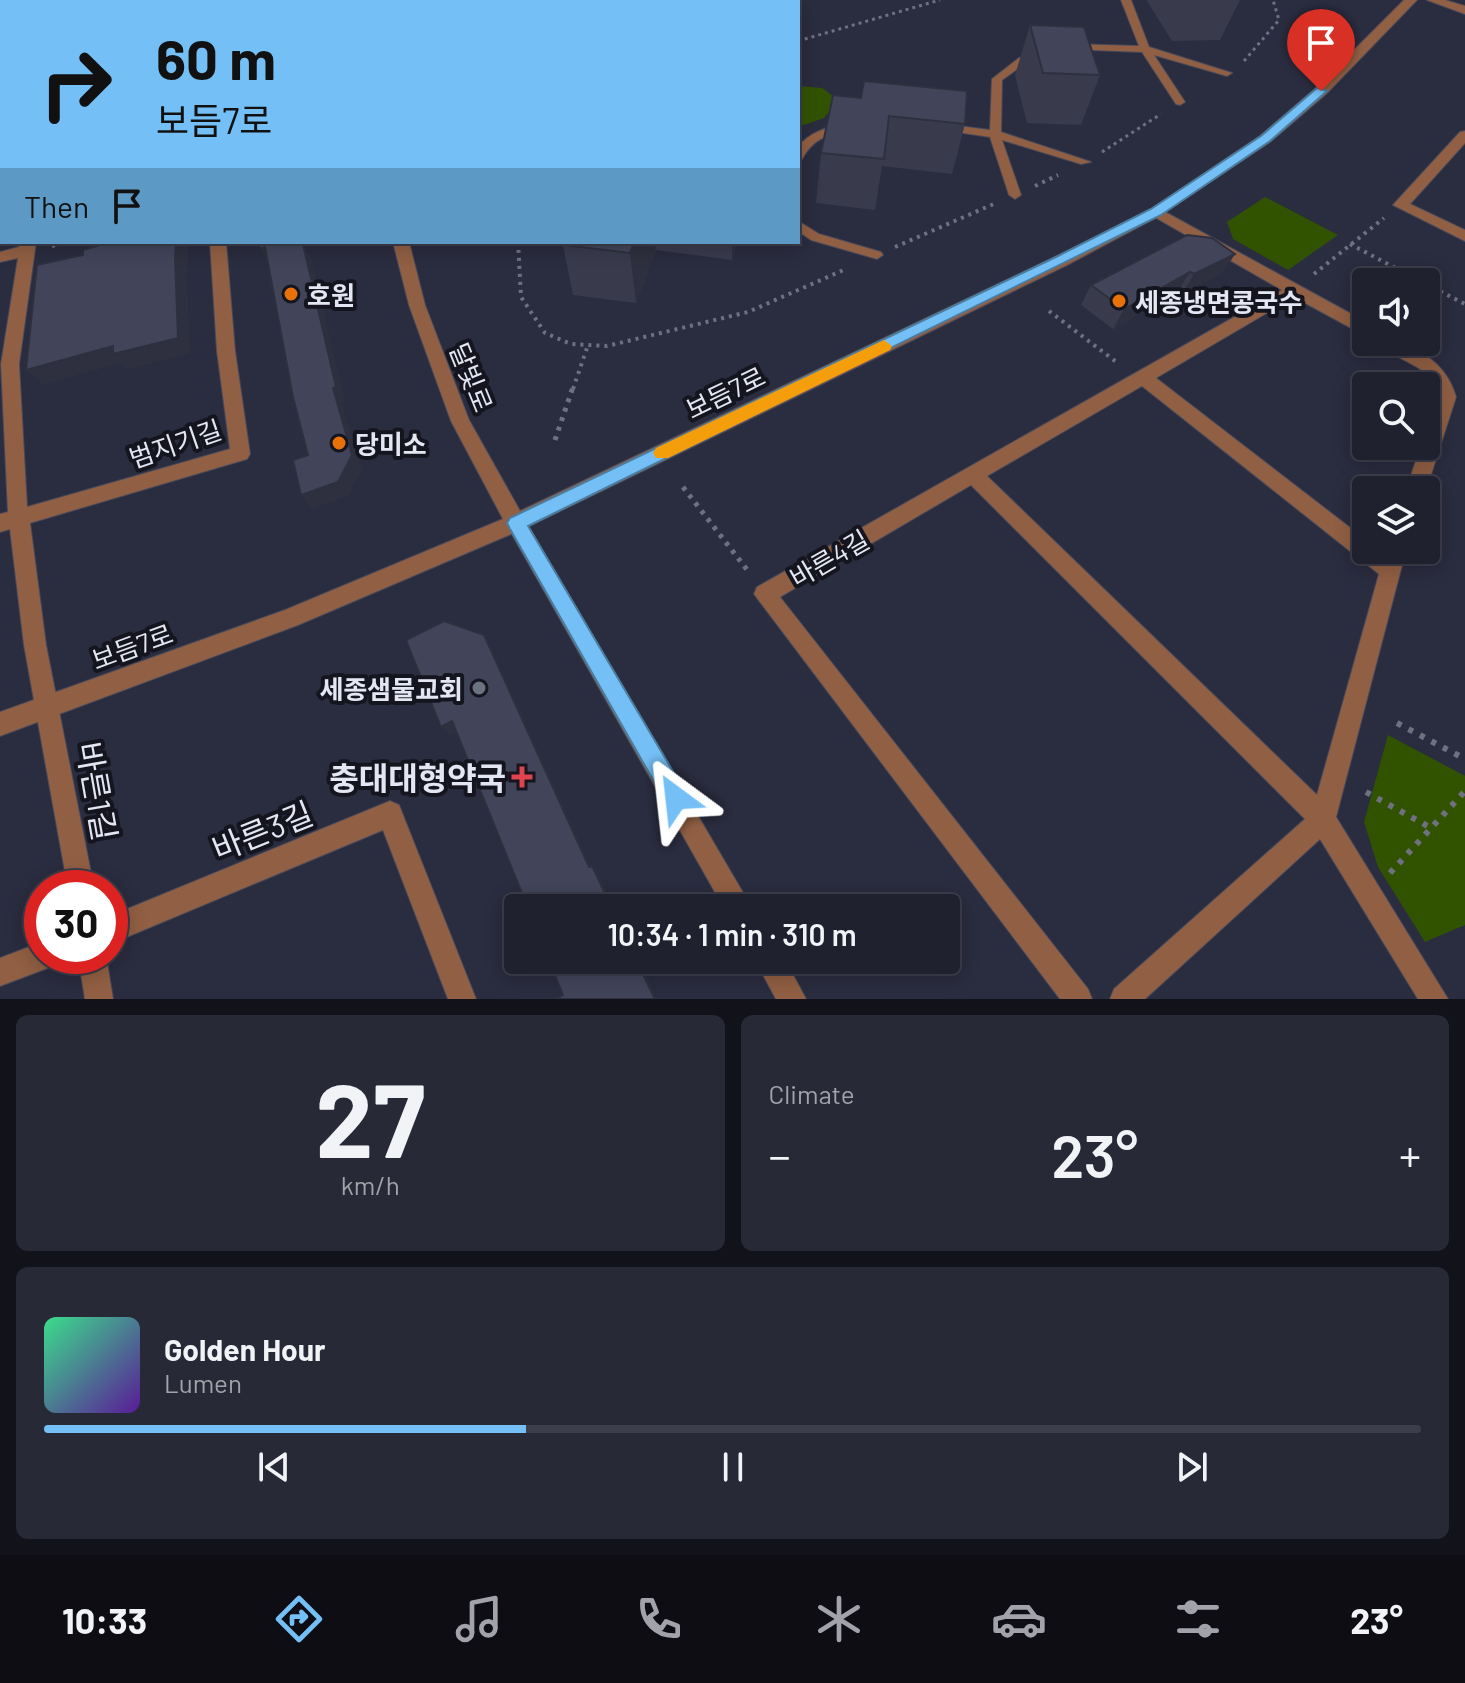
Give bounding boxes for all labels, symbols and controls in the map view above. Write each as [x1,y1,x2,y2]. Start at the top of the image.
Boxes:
pin [1287,9,1355,91]
icon: arrive [1299,21,1343,65]
text: 60 m [156,24,276,91]
icon: right [24,32,128,136]
text: 보듬7로 [156,98,272,141]
icon: arrive [105,184,149,228]
text: Then [24,188,89,224]
map controls [1352,268,1440,564]
button: sound [1352,268,1440,356]
place label: 호원 [307,279,355,310]
marker: 호원 [282,285,300,303]
place label: 세종냉면콩국수 [1135,286,1302,317]
marker: 세종냉면콩국수 [1110,292,1128,310]
street label: 달빛로 [444,338,500,416]
street label: 보듬7로 [680,360,770,424]
button: search [1352,372,1440,460]
street label: 범지기길 [125,413,225,473]
place label: 당미소 [355,428,427,459]
marker: 당미소 [330,434,348,452]
button: layers [1352,476,1440,564]
street label: 바른4길 [784,523,874,593]
street label: 보듬7로 [87,617,177,675]
place label: 세종샘물교회 [319,673,463,704]
marker: 세종샘물교회 [470,679,488,697]
street label: 바른1길 [71,739,125,843]
position arrow [634,756,718,840]
place label: 충대대형약국 [329,758,506,796]
marker: 충대대형약국 [513,768,531,786]
street label: 바른3길 [206,793,318,867]
speed limit sign: 30 [24,870,128,974]
text: 10:34 · 1 min · 310 m [607,916,857,952]
text: 27 [315,1054,425,1179]
text: Climate [769,1078,855,1109]
text: 23° [1051,1118,1138,1190]
text: − [769,1128,791,1181]
text: + [1399,1128,1421,1181]
text: km/h [341,1169,400,1200]
text: Golden Hour [164,1331,326,1367]
text: Lumen [164,1367,242,1398]
icon: previous [252,1445,296,1489]
icon: pause [711,1445,755,1489]
icon: next [1170,1445,1214,1489]
icon: directions [271,1591,327,1647]
icon: music [451,1591,507,1647]
icon: phone [631,1591,687,1647]
icon: climate [811,1591,867,1647]
icon: car [991,1591,1047,1647]
icon: filters [1170,1591,1226,1647]
text: 10:33 [62,1598,147,1641]
text: 23° [1350,1598,1403,1641]

